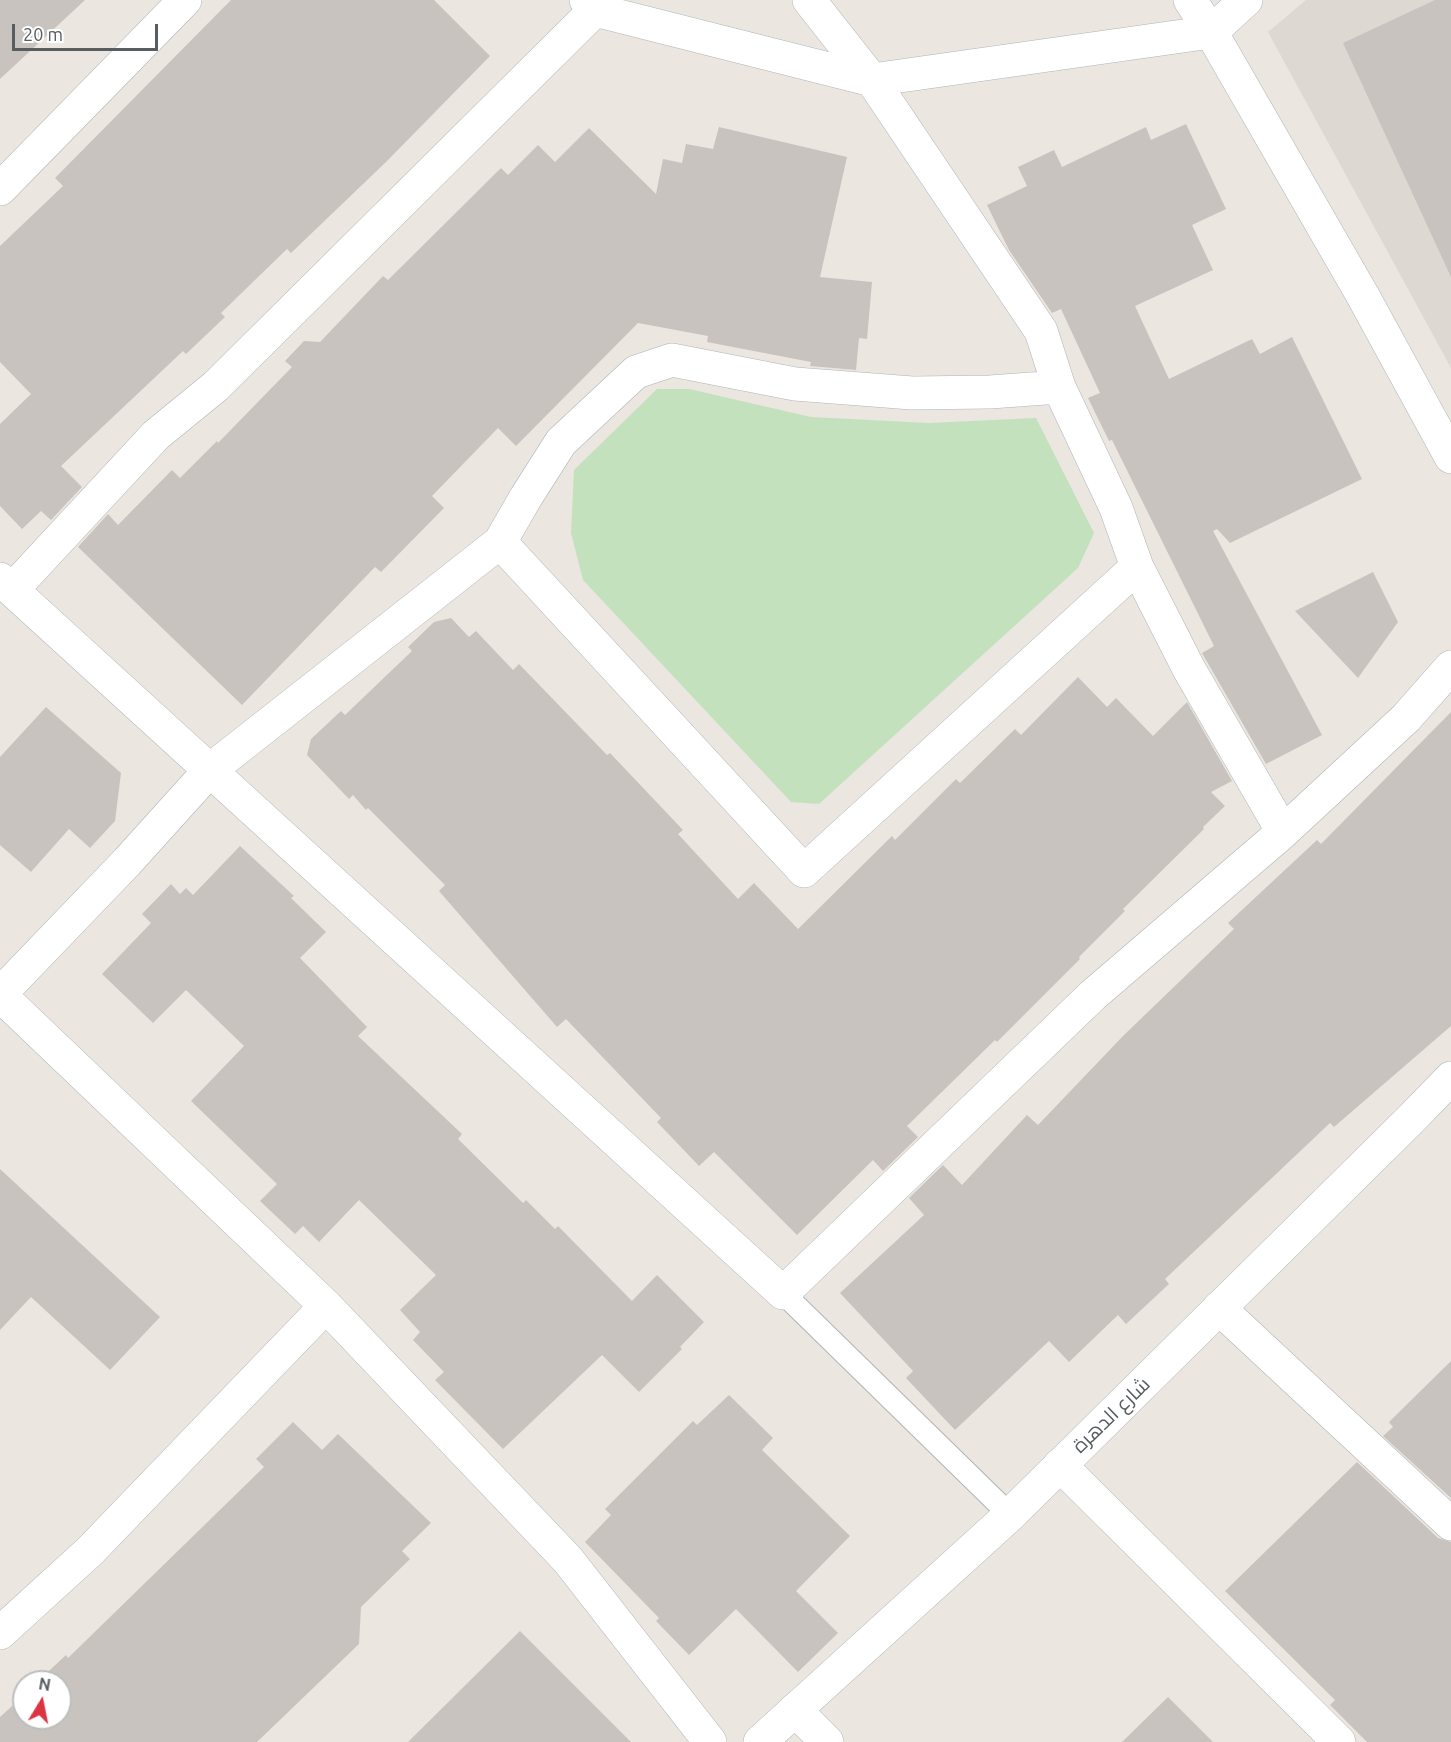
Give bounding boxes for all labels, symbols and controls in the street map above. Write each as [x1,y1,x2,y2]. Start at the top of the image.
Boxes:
scale bar [15,12,160,50]
text: 20 m [23,24,63,44]
street label: شارع الدهرة [1067,1372,1155,1458]
north arrow [12,1670,72,1730]
text: N [37,1674,52,1694]

